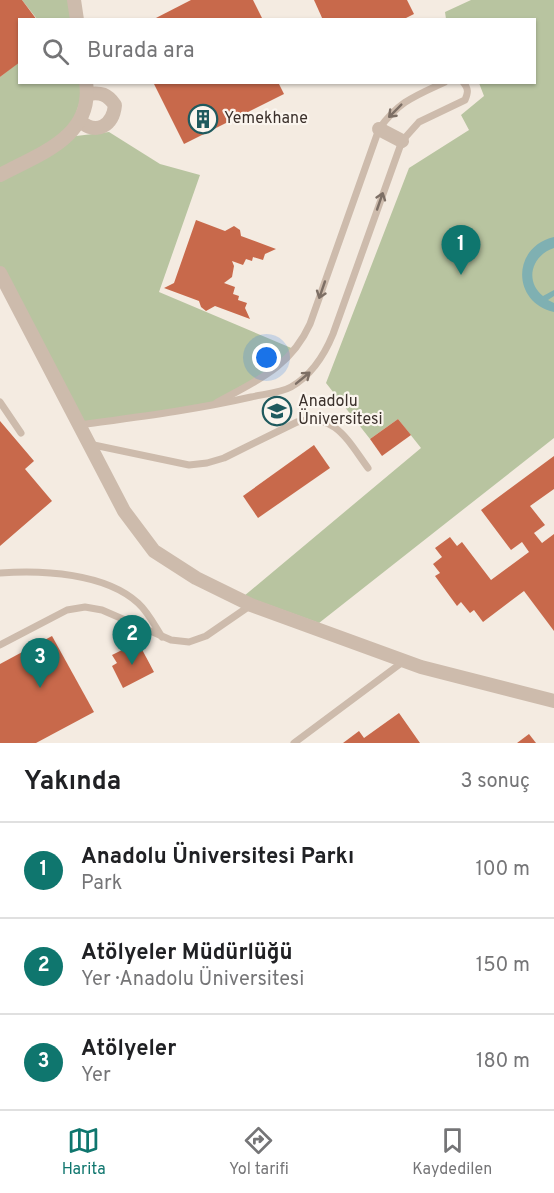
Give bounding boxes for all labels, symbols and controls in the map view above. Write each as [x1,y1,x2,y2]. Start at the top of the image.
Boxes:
search box [18,18,536,84]
icon: search [39,35,72,68]
text: Burada ara [87,38,195,65]
building icon: Yemekhane [187,103,219,135]
one-way arrow [387,104,402,118]
place label: Yemekhane [224,109,308,129]
one-way arrow [376,192,387,211]
pin: 1 [442,226,480,275]
one-way arrow [315,280,326,299]
your location [252,343,281,372]
one-way arrow [295,371,311,384]
place label: Anadolu Üniversitesi [298,392,383,430]
school or university icon: Anadolu Üniversitesi [261,395,293,427]
pin: 2 [112,616,152,665]
pin: 3 [20,638,60,688]
text: Yakında [24,766,121,799]
text: 3 sonuç [461,769,530,795]
text: Anadolu Üniversitesi Parkı [81,844,354,871]
text: 1 [40,857,48,883]
text: 100 m [475,857,530,883]
text: Park [81,871,122,897]
text: Atölyeler Müdürlüğü [81,940,293,967]
text: 2 [37,953,50,979]
text: 150 m [476,953,530,979]
text: Yer · Anadolu Üniversitesi [81,967,304,993]
text: Atölyeler [81,1036,176,1063]
text: 3 [38,1049,50,1075]
text: 180 m [476,1049,530,1075]
text: Yer [81,1063,111,1089]
tab: Harita [62,1124,106,1180]
tab: Yol tarifi [229,1124,289,1180]
tab: Kaydedilen [412,1124,492,1180]

